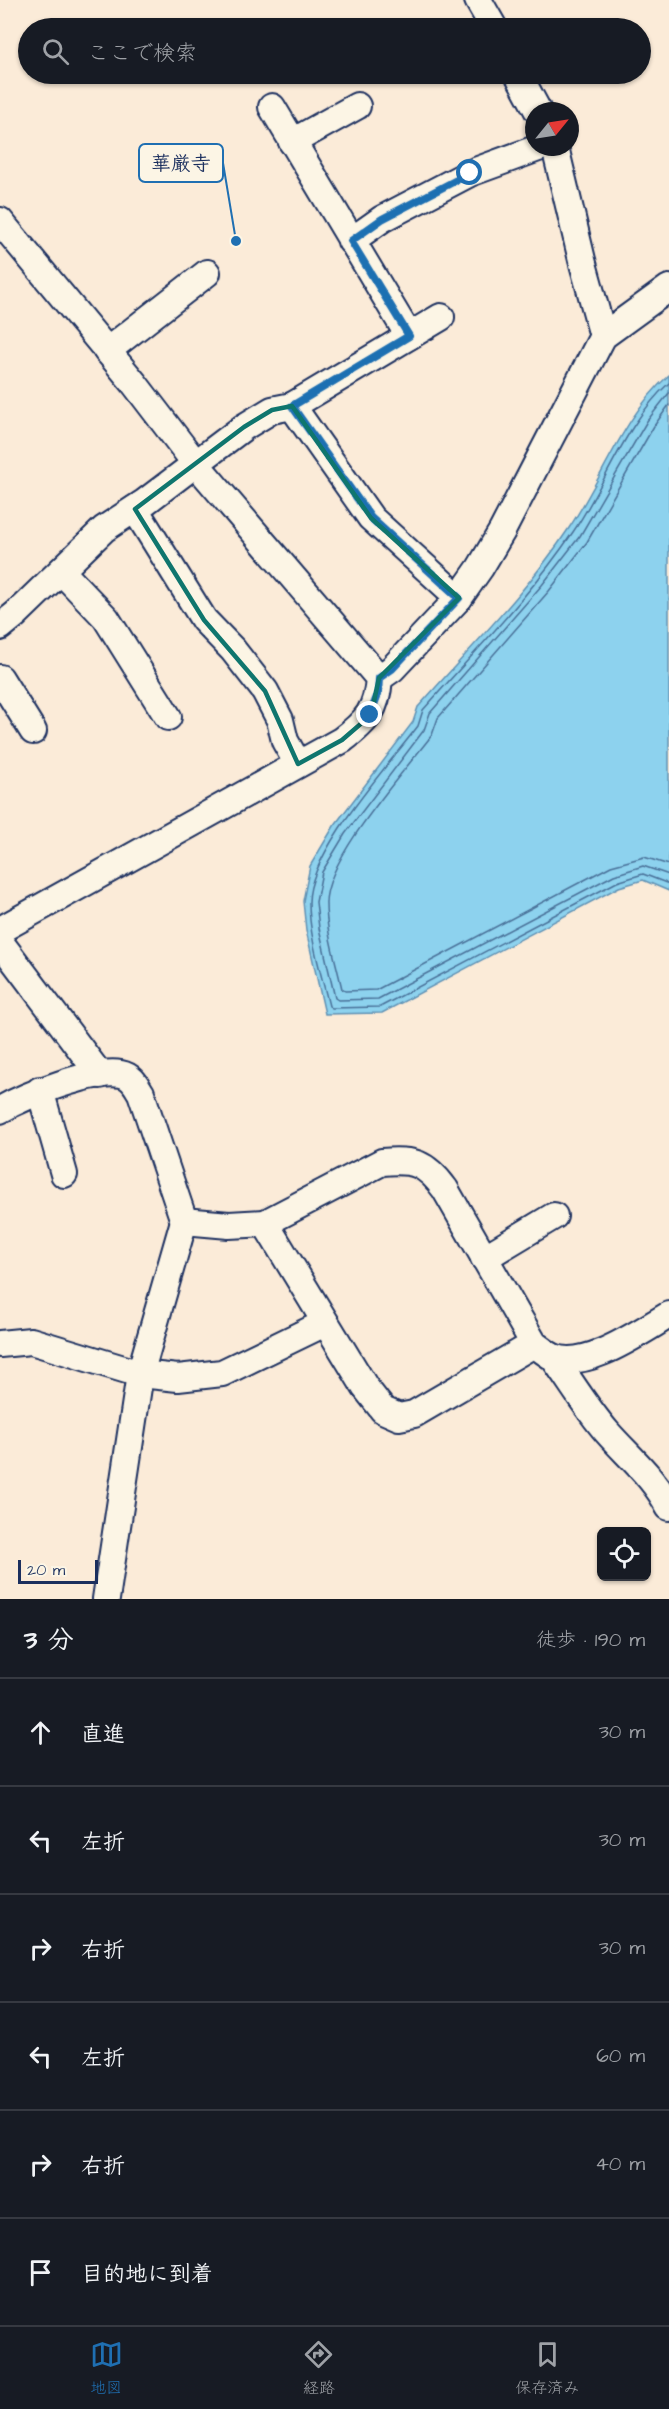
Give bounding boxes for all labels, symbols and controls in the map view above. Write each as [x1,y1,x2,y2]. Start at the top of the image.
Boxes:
search box [18,18,651,84]
icon: search [39,35,72,68]
text: ここで検索 [87,38,197,69]
north arrow [525,102,579,156]
callout: 華厳寺 [139,144,223,182]
text: 華厳寺 [151,150,211,178]
route start [456,159,482,185]
route end [356,701,382,727]
map controls [597,1527,651,1581]
button: locate [597,1527,651,1581]
scale bar [18,1557,98,1584]
text: 20 m [27,1559,65,1581]
text: 3 分 [24,1622,74,1658]
text: 徒歩 · 190 m [536,1626,645,1654]
icon: ahead [24,1716,57,1749]
text: 30 m [599,1718,645,1746]
text: 直進 [81,1719,125,1750]
icon: left [24,1824,57,1857]
text: 30 m [599,1826,645,1854]
text: 左折 [81,1827,125,1858]
icon: right [24,1932,57,1965]
text: 30 m [599,1934,645,1962]
text: 右折 [81,1935,125,1966]
icon: left [24,2040,57,2073]
text: 60 m [596,2042,645,2070]
text: 左折 [81,2043,125,2074]
icon: right [24,2148,57,2181]
text: 40 m [595,2150,645,2178]
text: 右折 [81,2151,125,2182]
icon: arrive [24,2256,57,2289]
text: 目的地に到着 [81,2259,213,2290]
tab: 地図 [90,2338,123,2399]
tab: 経路 [302,2338,335,2399]
tab: 保存済み [515,2338,579,2399]

